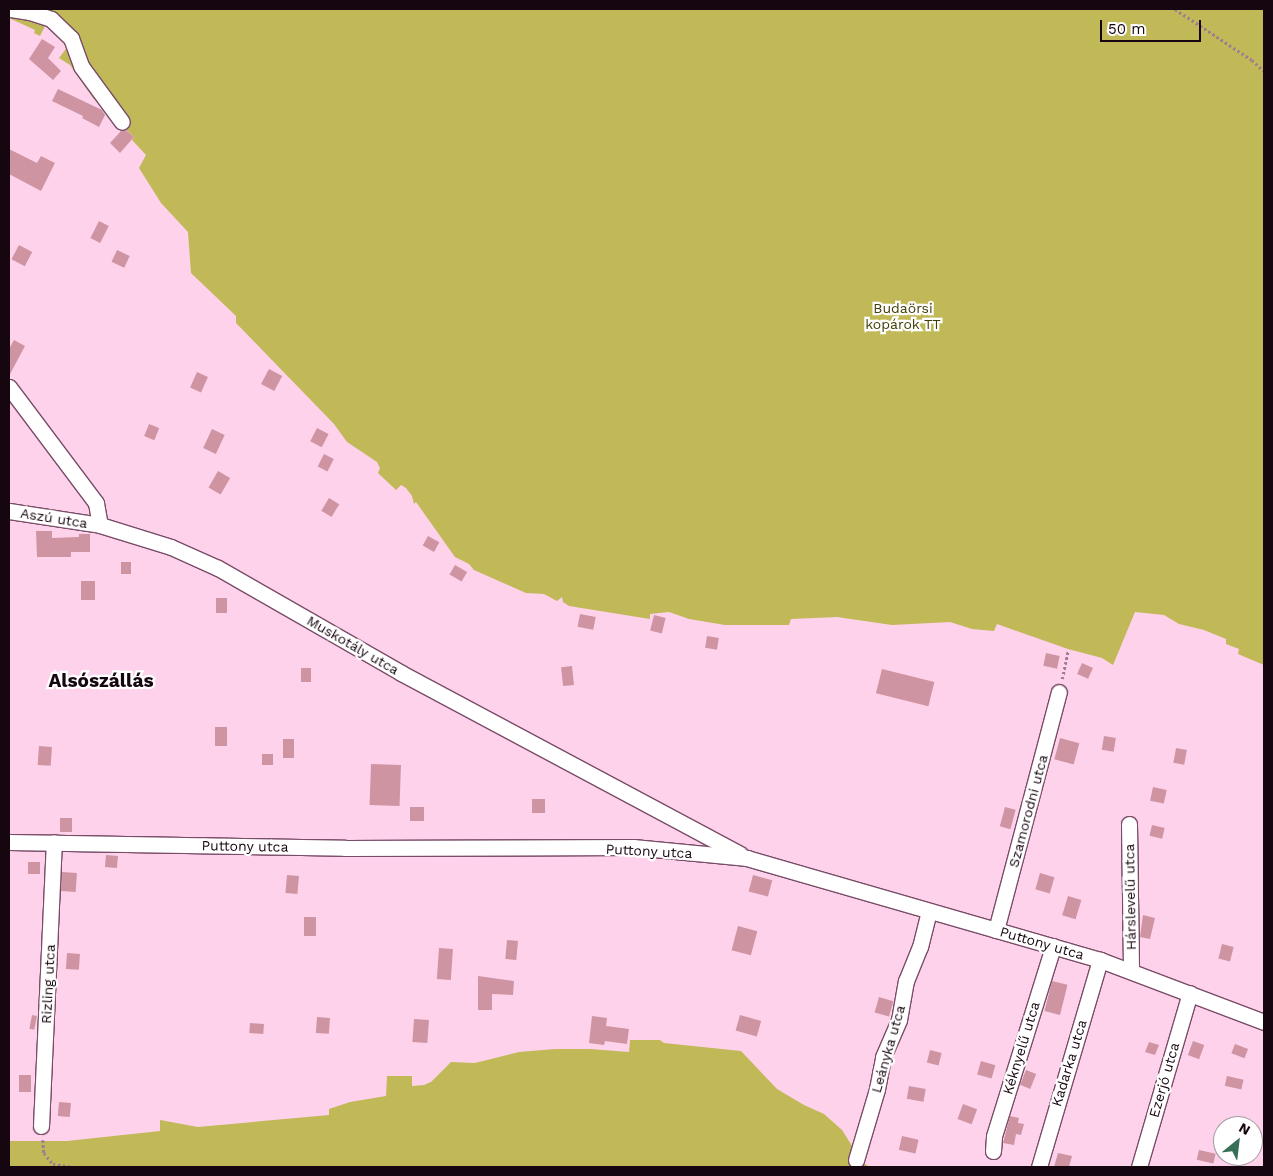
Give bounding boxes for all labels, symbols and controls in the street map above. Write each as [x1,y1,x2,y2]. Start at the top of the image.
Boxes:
scale bar [1103,10,1204,42]
text: 50 m [1108,20,1145,38]
park label: Budaörsi kopárok TT [865,300,941,332]
street label: Aszú utca [19,504,89,532]
street label: Muskotály utca [304,612,402,678]
district label: Alsószállás [48,670,154,692]
street label: Szamorodni utca [1005,753,1051,869]
street label: Puttony utca [201,837,289,855]
street label: Puttony utca [605,840,693,862]
street label: Hárslevelű utca [1121,844,1139,950]
street label: Puttony utca [998,923,1086,963]
street label: Rizling utca [38,944,58,1024]
street label: Kéknyelű utca [999,999,1043,1097]
street label: Leányka utca [867,1003,909,1095]
street label: Kadarka utca [1048,1017,1090,1109]
street label: Ezerjó utca [1145,1041,1183,1119]
north arrow [1213,1116,1263,1166]
text: N [1236,1119,1253,1138]

